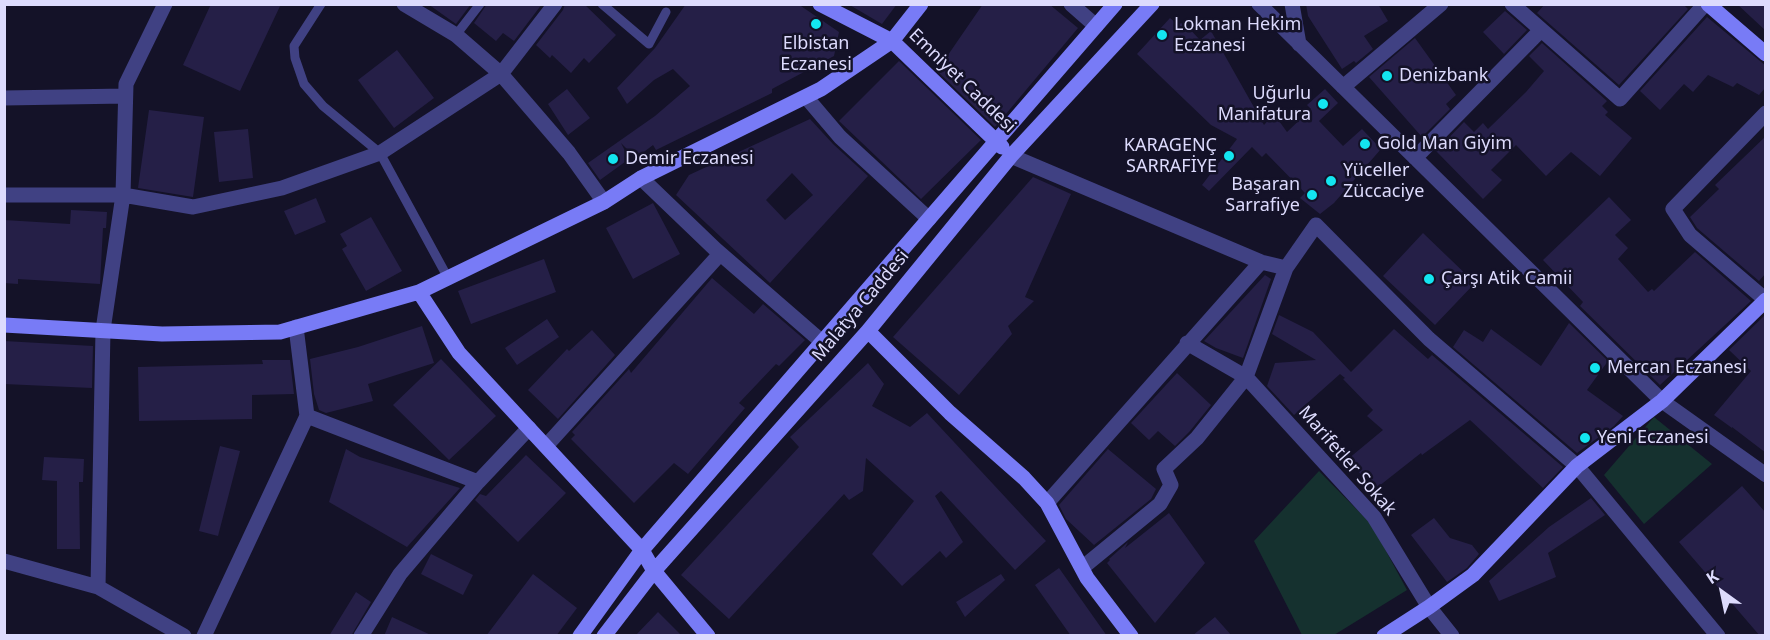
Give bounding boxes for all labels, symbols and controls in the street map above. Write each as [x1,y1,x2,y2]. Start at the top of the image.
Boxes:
place label: Lokman Hekim Eczanesi [1174,14,1301,57]
marker: Elbistan Eczanesi [809,17,823,31]
street label: Emniyet Caddesi [904,25,1020,137]
marker: Lokman Hekim Eczanesi [1155,28,1169,42]
place label: Elbistan Eczanesi [780,33,852,76]
place label: Denizbank [1399,65,1488,87]
marker: Denizbank [1380,69,1394,83]
place label: Uğurlu Manifatura [1218,83,1311,125]
marker: Uğurlu Manifatura [1316,97,1330,111]
place label: Gold Man Giyim [1377,133,1512,155]
place label: KARAGENÇ SARRAFİYE [1124,135,1217,178]
marker: Gold Man Giyim [1358,137,1372,151]
place label: Demir Eczanesi [625,148,754,170]
marker: KARAGENÇ SARRAFİYE [1222,149,1236,163]
marker: Demir Eczanesi [606,152,620,166]
place label: Yüceller Züccaciye [1343,160,1424,202]
place label: Başaran Sarrafiye [1225,174,1300,216]
marker: Yüceller Züccaciye [1324,174,1338,188]
marker: Başaran Sarrafiye [1305,188,1319,202]
street label: Malatya Caddesi [808,246,914,366]
place label: Çarşı Atik Camii [1441,268,1572,290]
marker: Çarşı Atik Camii [1422,272,1436,286]
place label: Mercan Eczanesi [1607,357,1747,379]
marker: Mercan Eczanesi [1588,361,1602,375]
street label: Marifetler Sokak [1293,402,1401,520]
place label: Yeni Eczanesi [1597,427,1709,449]
marker: Yeni Eczanesi [1578,431,1592,445]
north arrow [1692,562,1752,622]
text: K [1702,565,1723,589]

